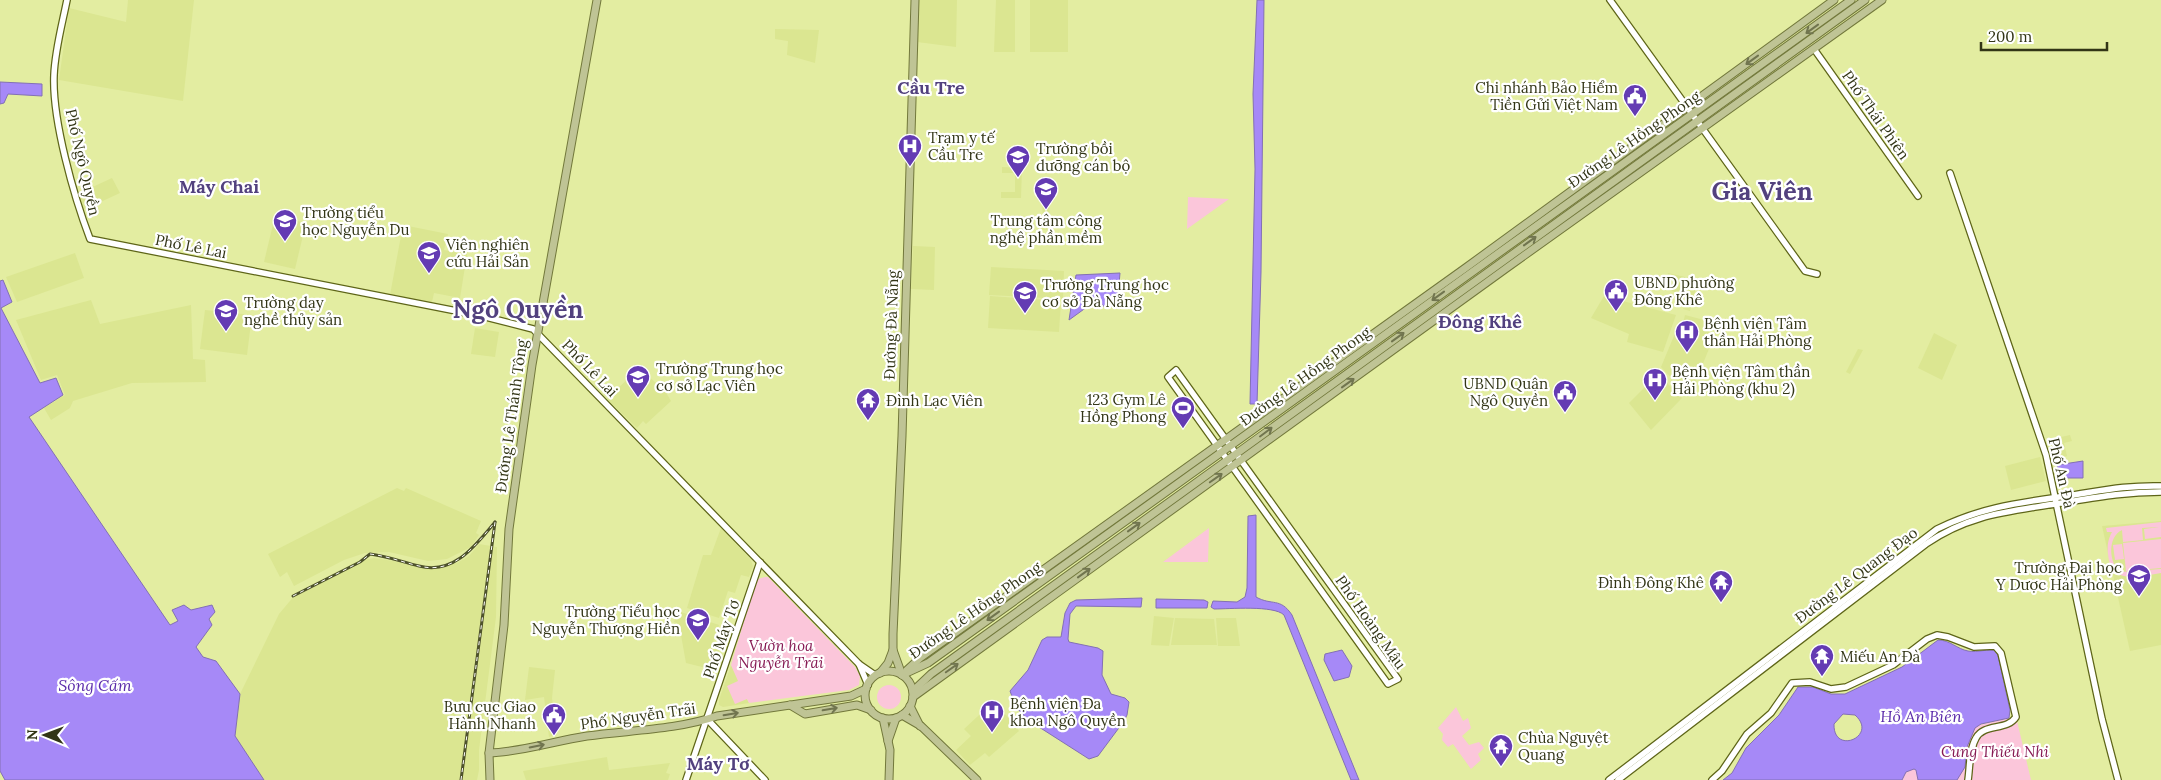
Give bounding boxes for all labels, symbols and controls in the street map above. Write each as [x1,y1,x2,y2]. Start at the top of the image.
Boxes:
scale bar [1981,20,2107,52]
one-way arrow [1806,23,1819,34]
text: 200 m [1988,27,2032,46]
one-way arrow [1746,54,1759,65]
street label: Phố Thái Phiên [1838,67,1914,163]
district label: Cầu Tre [897,76,965,99]
place label: Chi nhánh Bảo Hiểm Tiền Gửi Việt Nam [1475,78,1618,114]
public building icon: Chi nhánh Bảo Hiểm Tiền Gửi Việt Nam [1622,83,1648,117]
street label: Đường Lê Hồng Phong [1564,86,1704,192]
street label: Phố Ngô Quyền [61,107,105,217]
place label: Trạm y tế Cầu Tre [928,128,996,164]
hospital icon: Trạm y tế Cầu Tre [897,133,923,167]
place label: Trường bồi dưỡng cán bộ [1036,139,1131,175]
school or university icon: Trường bồi dưỡng cán bộ [1005,144,1031,178]
district label: Máy Chai [179,175,259,198]
district label: Gia Viên [1711,175,1813,207]
school or university icon: Trung tâm công nghệ phần mềm [1033,176,1059,210]
place label: Trường tiểu học Nguyễn Du [302,203,409,239]
school or university icon: Trường tiểu học Nguyễn Du [272,208,298,242]
place label: Trung tâm công nghệ phần mềm [990,211,1102,247]
street label: Phố Lê Lai [154,230,228,262]
place label: Viện nghiên cứu Hải Sản [445,235,529,271]
one-way arrow [1522,236,1536,246]
school or university icon: Viện nghiên cứu Hải Sản [416,240,442,274]
street label: Đường Đà Nẵng [880,269,902,380]
place label: UBND phường Đông Khê [1634,273,1735,309]
place label: Trường Trung học cơ sở Đà Nẵng [1042,275,1169,311]
public building icon: UBND phường Đông Khê [1603,278,1629,312]
school or university icon: Trường Trung học cơ sở Đà Nẵng [1012,280,1038,314]
one-way arrow [1432,291,1445,302]
place label: Trường dạy nghề thủy sản [244,293,342,329]
district label: Ngô Quyền [453,293,583,325]
school or university icon: Trường dạy nghề thủy sản [213,298,239,332]
district label: Đông Khê [1438,310,1522,333]
place label: Bệnh viện Tâm thần Hải Phòng [1704,314,1812,350]
hospital icon: Bệnh viện Tâm thần Hải Phòng [1674,319,1700,353]
street label: Đường Lê Hồng Phong [1236,322,1375,430]
one-way arrow [1391,332,1405,342]
street label: Phố Lê Lai [558,335,622,401]
street label: Đường Lê Thánh Tông [491,338,531,494]
place label: Trường Trung học cơ sở Lạc Viên [656,359,783,395]
place label: Bệnh viện Tâm thần Hải Phòng (khu 2) [1672,362,1810,399]
school or university icon: Trường Trung học cơ sở Lạc Viên [625,364,651,398]
hospital icon: Bệnh viện Tâm thần Hải Phòng (khu 2) [1642,367,1668,401]
place label: UBND Quận Ngô Quyền [1463,374,1548,410]
one-way arrow [1341,378,1355,388]
public building icon: UBND Quận Ngô Quyền [1552,379,1578,413]
temple icon: Đình Lạc Viên [855,387,881,421]
place label: 123 Gym Lê Hồng Phong [1080,390,1167,426]
place label: Đình Lạc Viên [886,391,983,410]
sports icon: 123 Gym Lê Hồng Phong [1170,395,1196,429]
one-way arrow [1259,427,1273,437]
street label: Phố An Đà [2045,436,2079,510]
one-way arrow [1209,473,1223,483]
one-way arrow [1127,522,1141,532]
street label: Đường Lê Quang Đạo [1791,523,1921,627]
street label: Đường Lê Hồng Phong [905,557,1045,663]
place label: Trường Đại học Y Dược Hải Phòng [1995,558,2123,594]
school or university icon: Trường Đại học Y Dược Hải Phòng [2126,563,2152,597]
one-way arrow [1077,568,1091,578]
temple icon: Đình Đông Khê [1708,569,1734,603]
street label: Phố Hoàng Mậu [1332,571,1410,673]
place label: Đình Đông Khê [1598,573,1704,592]
street label: Phố Máy Tơ [699,597,743,681]
place label: Trường Tiểu học Nguyễn Thượng Hiền [532,602,680,638]
school or university icon: Trường Tiểu học Nguyễn Thượng Hiền [685,607,711,641]
one-way arrow [986,611,1000,621]
park label: Vườn hoa Nguyễn Trãi [738,636,824,672]
temple icon: Miếu An Đà [1809,643,1835,677]
place label: Miếu An Đà [1840,647,1921,666]
one-way arrow [945,663,959,673]
water label: Sông Cấm [58,675,132,695]
place label: Bệnh viện Đa khoa Ngô Quyền [1010,694,1126,730]
place label: Bưu cục Giao Hành Nhanh [444,697,536,733]
street label: Phố Nguyễn Trãi [579,699,697,733]
hospital icon: Bệnh viện Đa khoa Ngô Quyền [979,699,1005,733]
public building icon: Bưu cục Giao Hành Nhanh [541,702,567,736]
one-way arrow [822,704,838,714]
water label: Hồ An Biên [1880,706,1962,726]
one-way arrow [723,708,739,718]
north arrow [20,710,70,760]
place label: Chùa Nguyệt Quang [1518,728,1609,764]
text: N [23,729,41,740]
temple icon: Chùa Nguyệt Quang [1488,733,1514,767]
one-way arrow [528,740,544,750]
park label: Cung Thiếu Nhi [1941,742,2049,761]
district label: Máy Tơ [686,752,750,775]

